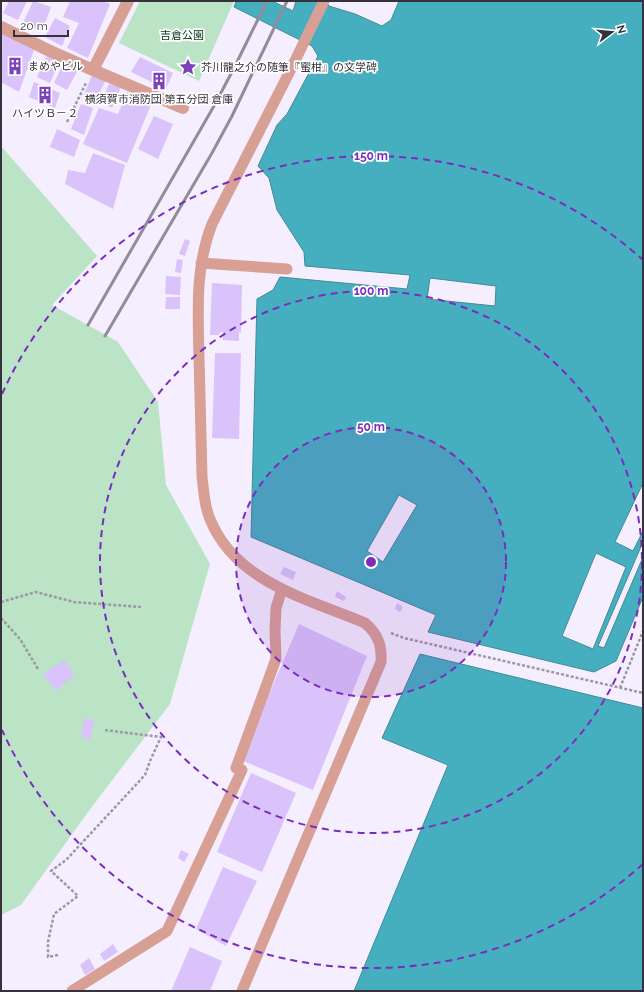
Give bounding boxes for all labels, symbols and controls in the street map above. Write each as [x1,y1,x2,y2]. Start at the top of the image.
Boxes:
scale bar [14,12,68,38]
north arrow [592,12,632,52]
text: 20 m [20,19,48,33]
text: N [614,24,629,35]
park label: 吉倉公園 [160,29,204,42]
building icon: まめやビル [5,56,25,76]
place icon: 芥川龍之介の随筆『蜜柑』の文学碑 [178,57,198,77]
place label: まめやビル [28,60,83,73]
place label: 芥川龍之介の随筆『蜜柑』の文学碑 [201,61,377,74]
building icon: 横須賀市消防団 第五分団 倉庫 [149,71,169,91]
building icon: ハイツＢ－２ [35,85,55,105]
place label: 横須賀市消防団 第五分団 倉庫 [85,93,233,106]
place label: ハイツＢ－２ [12,107,78,120]
text: 150 m [354,149,388,163]
text: 100 m [354,284,388,298]
text: 50 m [357,420,385,434]
centre of rings [364,555,378,569]

